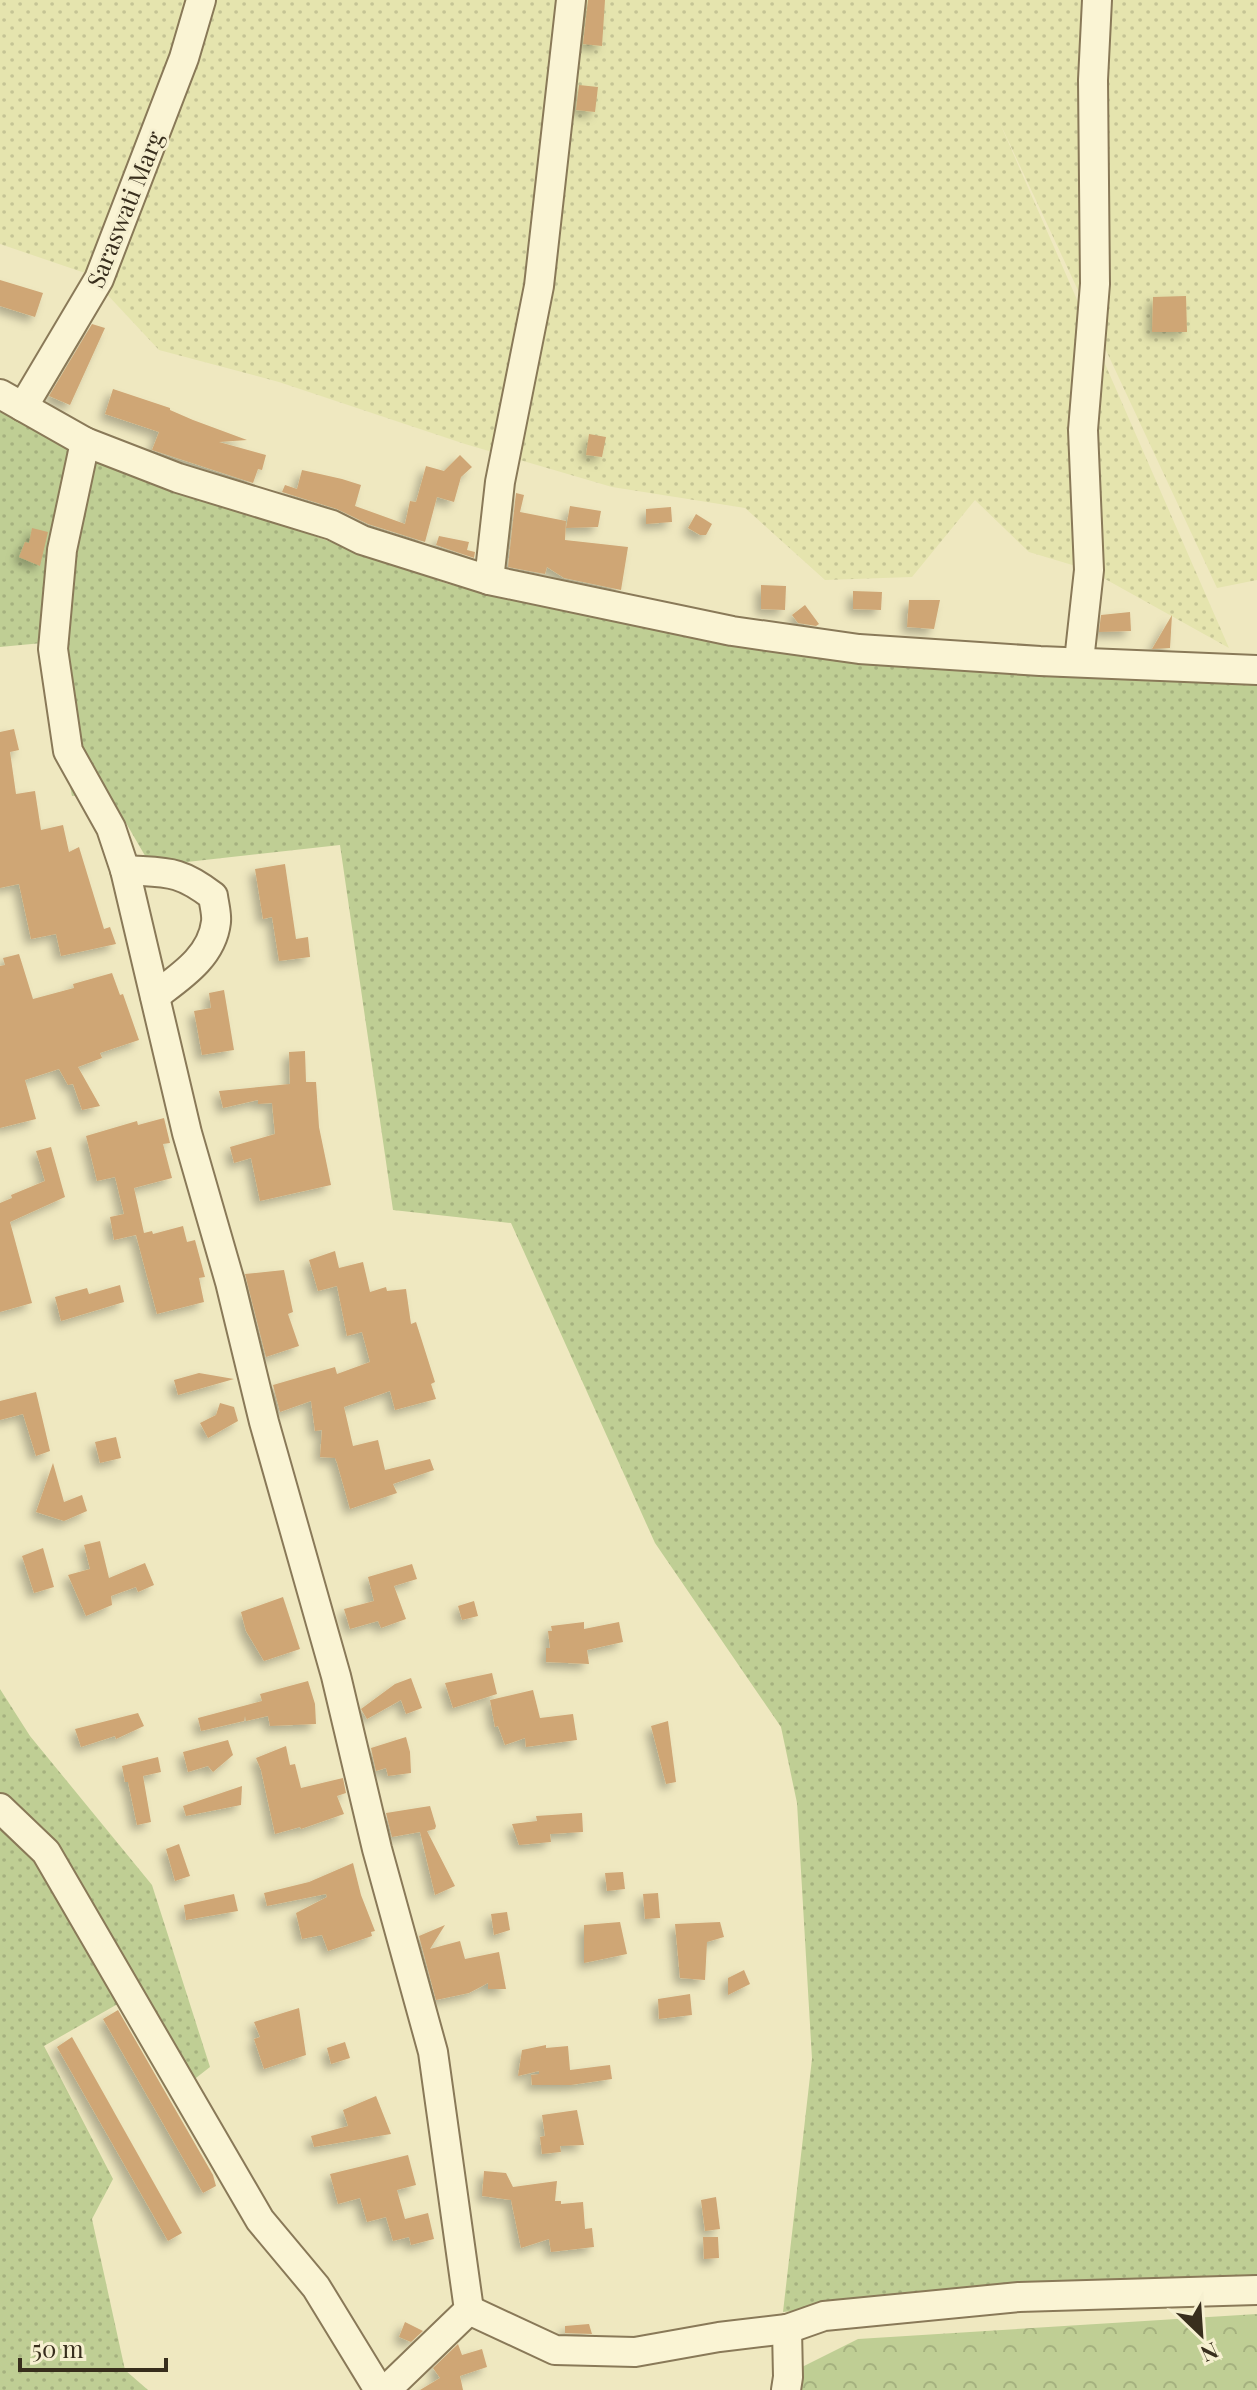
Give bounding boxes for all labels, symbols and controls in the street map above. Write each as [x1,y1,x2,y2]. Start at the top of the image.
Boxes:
street label: Saraswati Marg [78,126,170,292]
north arrow [1161,2294,1241,2374]
scale bar [20,2322,166,2372]
text: 50 m [32,2332,84,2364]
text: N [1196,2336,1223,2370]

